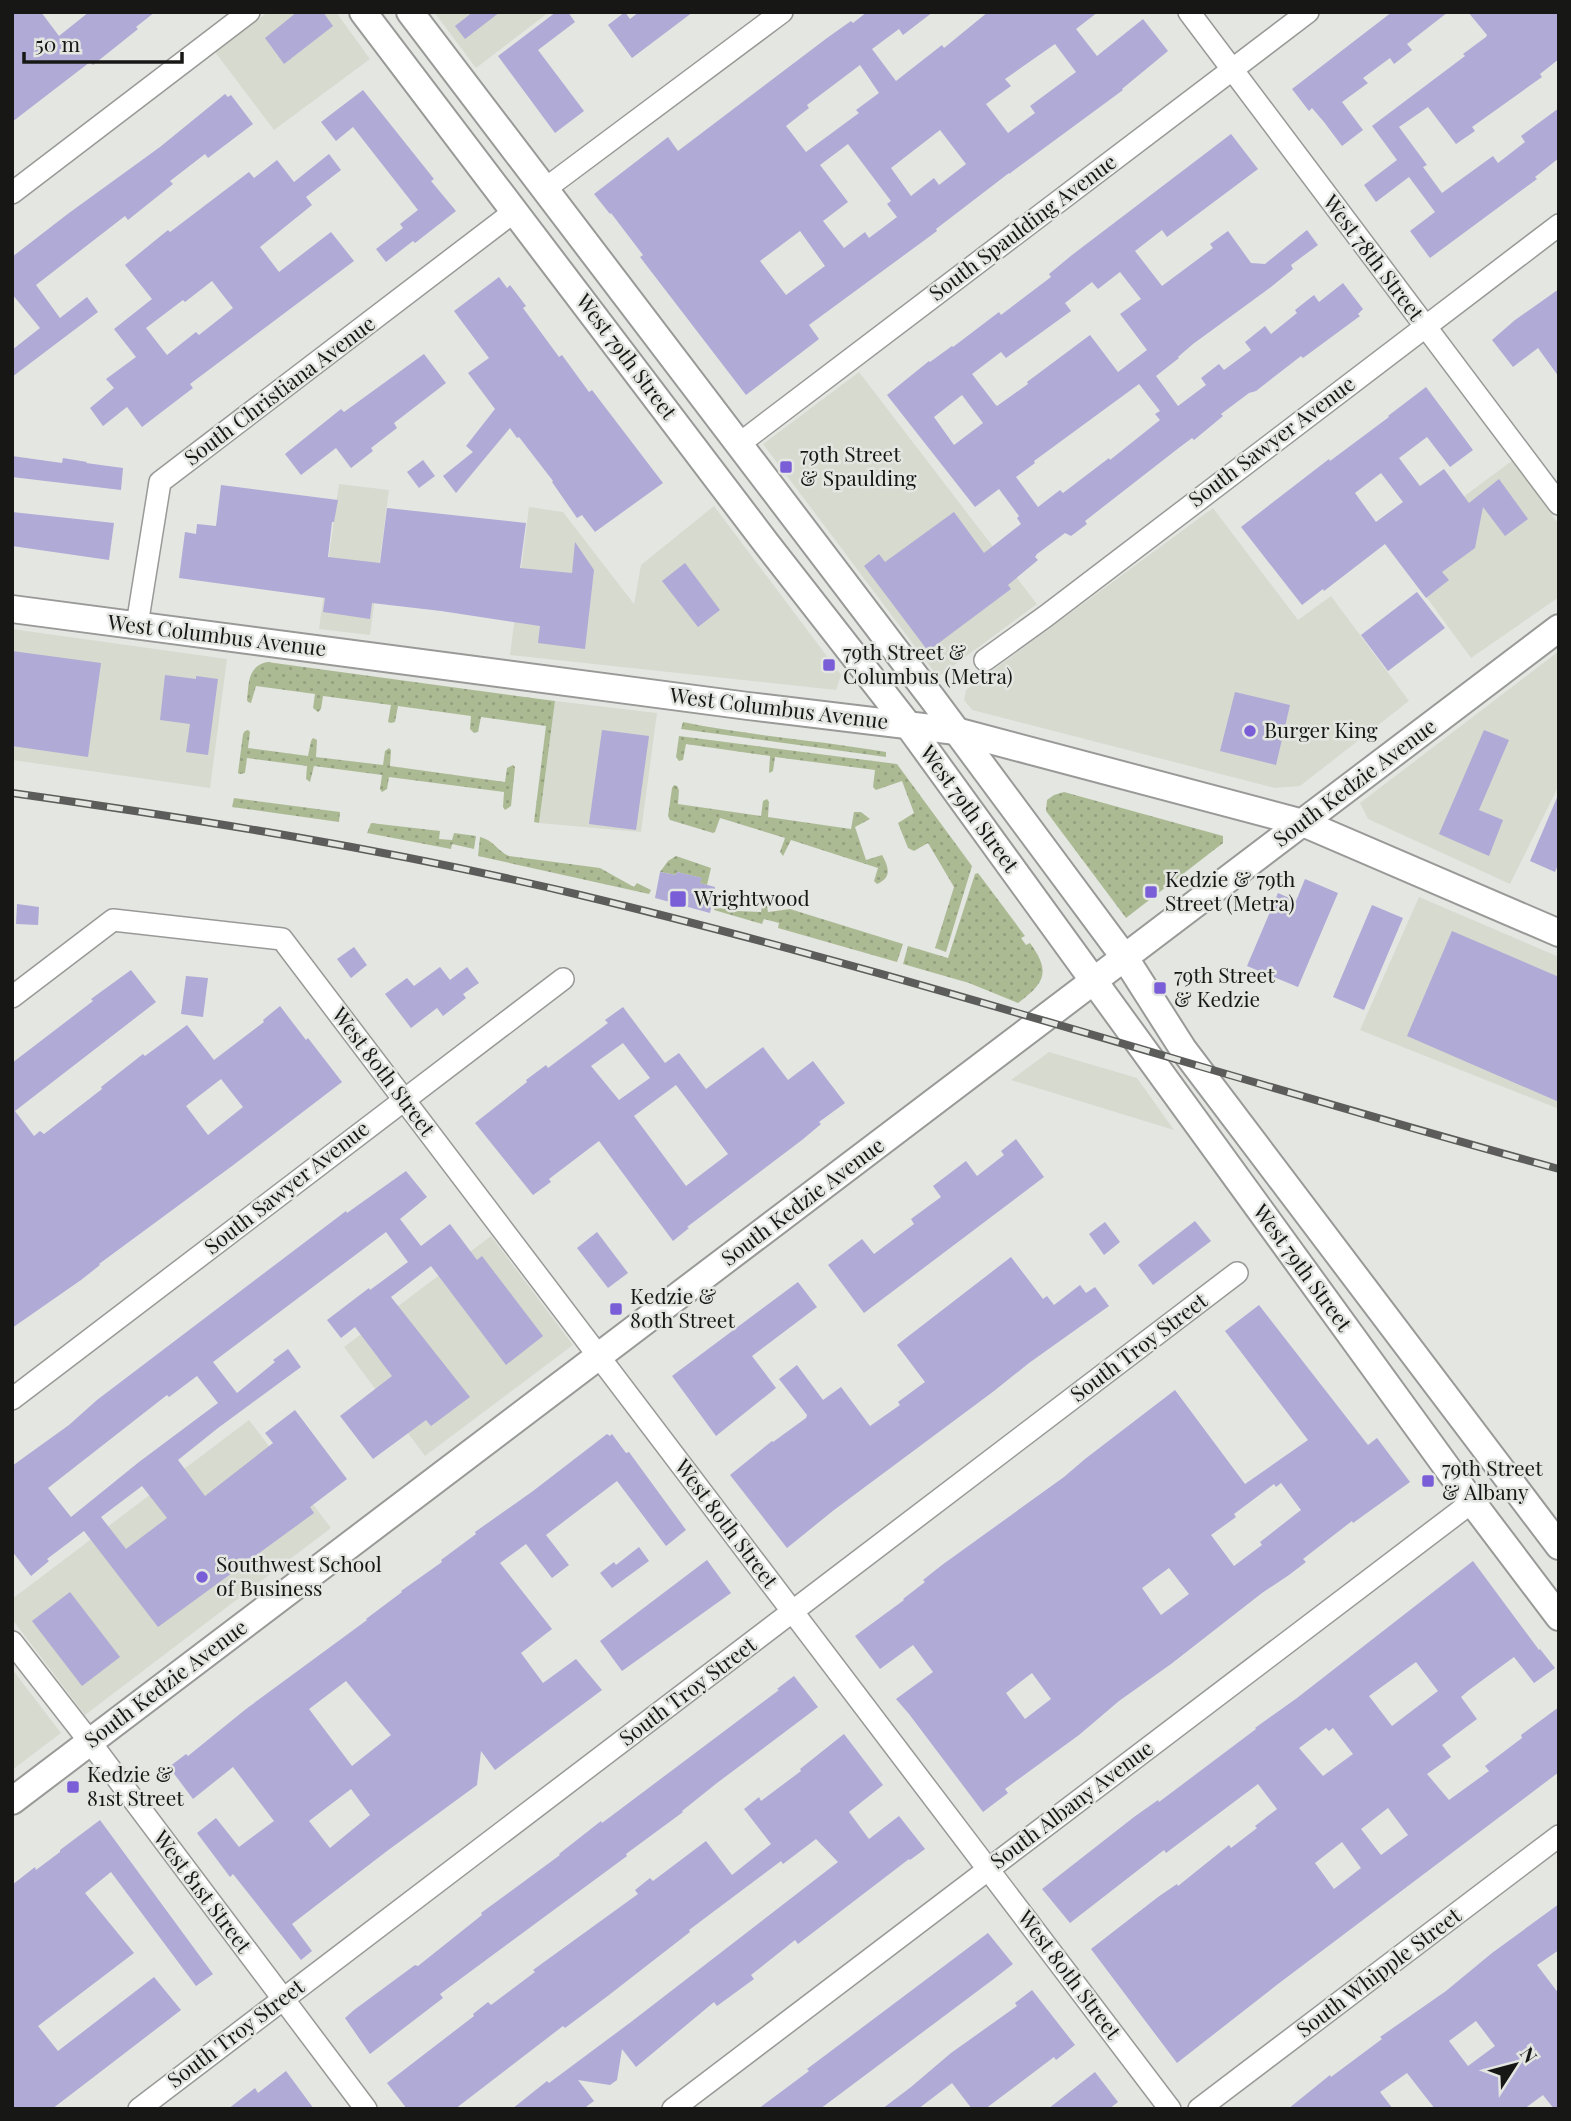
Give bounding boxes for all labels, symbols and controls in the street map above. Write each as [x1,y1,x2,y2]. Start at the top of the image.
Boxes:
scale bar [24,21,182,65]
text: 50 m [35,29,81,57]
street label: South Spaulding Avenue [922,147,1121,306]
street label: West 78th Street [1317,187,1431,326]
street label: West 79th Street [571,286,684,425]
street label: South Christiana Avenue [178,308,380,470]
street label: South Sawyer Avenue [1182,369,1360,512]
place label: 79th Street & Spaulding [800,439,917,491]
marker: 79th Street & Spaulding [778,459,794,475]
street label: West Columbus Avenue [106,607,328,661]
place label: 79th Street & Columbus (Metra) [843,637,1013,689]
marker: 79th Street & Columbus (Metra) [821,657,837,673]
street label: West Columbus Avenue [668,680,890,734]
street label: South Kedzie Avenue [1267,711,1441,852]
place label: Burger King [1264,715,1378,743]
marker: Burger King [1242,723,1258,739]
street label: West 79th Street [914,738,1026,877]
place label: Kedzie & 79th Street (Metra) [1165,864,1296,916]
place label: Wrightwood [693,883,810,911]
marker: Kedzie & 79th Street (Metra) [1143,884,1159,900]
marker: Wrightwood [668,889,688,909]
place label: 79th Street & Kedzie [1174,960,1275,1012]
marker: 79th Street & Kedzie [1152,980,1168,996]
street label: West 80th Street [326,1000,443,1141]
street label: South Sawyer Avenue [198,1113,374,1260]
street label: South Kedzie Avenue [715,1130,889,1271]
street label: West 79th Street [1247,1197,1359,1336]
place label: Kedzie & 80th Street [630,1281,735,1333]
street label: South Troy Street [1064,1285,1212,1407]
marker: Kedzie & 80th Street [608,1301,624,1317]
street label: West 80th Street [669,1452,786,1593]
place label: 79th Street & Albany [1442,1453,1543,1505]
marker: 79th Street & Albany [1420,1473,1436,1489]
place label: Southwest School of Business [216,1549,382,1601]
marker: Southwest School of Business [194,1569,210,1585]
street label: South Kedzie Avenue [78,1612,252,1753]
street label: South Troy Street [613,1629,761,1751]
street label: South Albany Avenue [984,1733,1158,1874]
place label: Kedzie & 81st Street [87,1759,184,1811]
marker: Kedzie & 81st Street [65,1779,81,1795]
street label: West 81st Street [148,1823,259,1958]
street label: South Whipple Street [1290,1900,1466,2043]
street label: West 80th Street [1012,1903,1129,2044]
street label: South Troy Street [161,1971,309,2093]
north arrow [1480,2030,1550,2100]
text: N [1515,2041,1544,2068]

